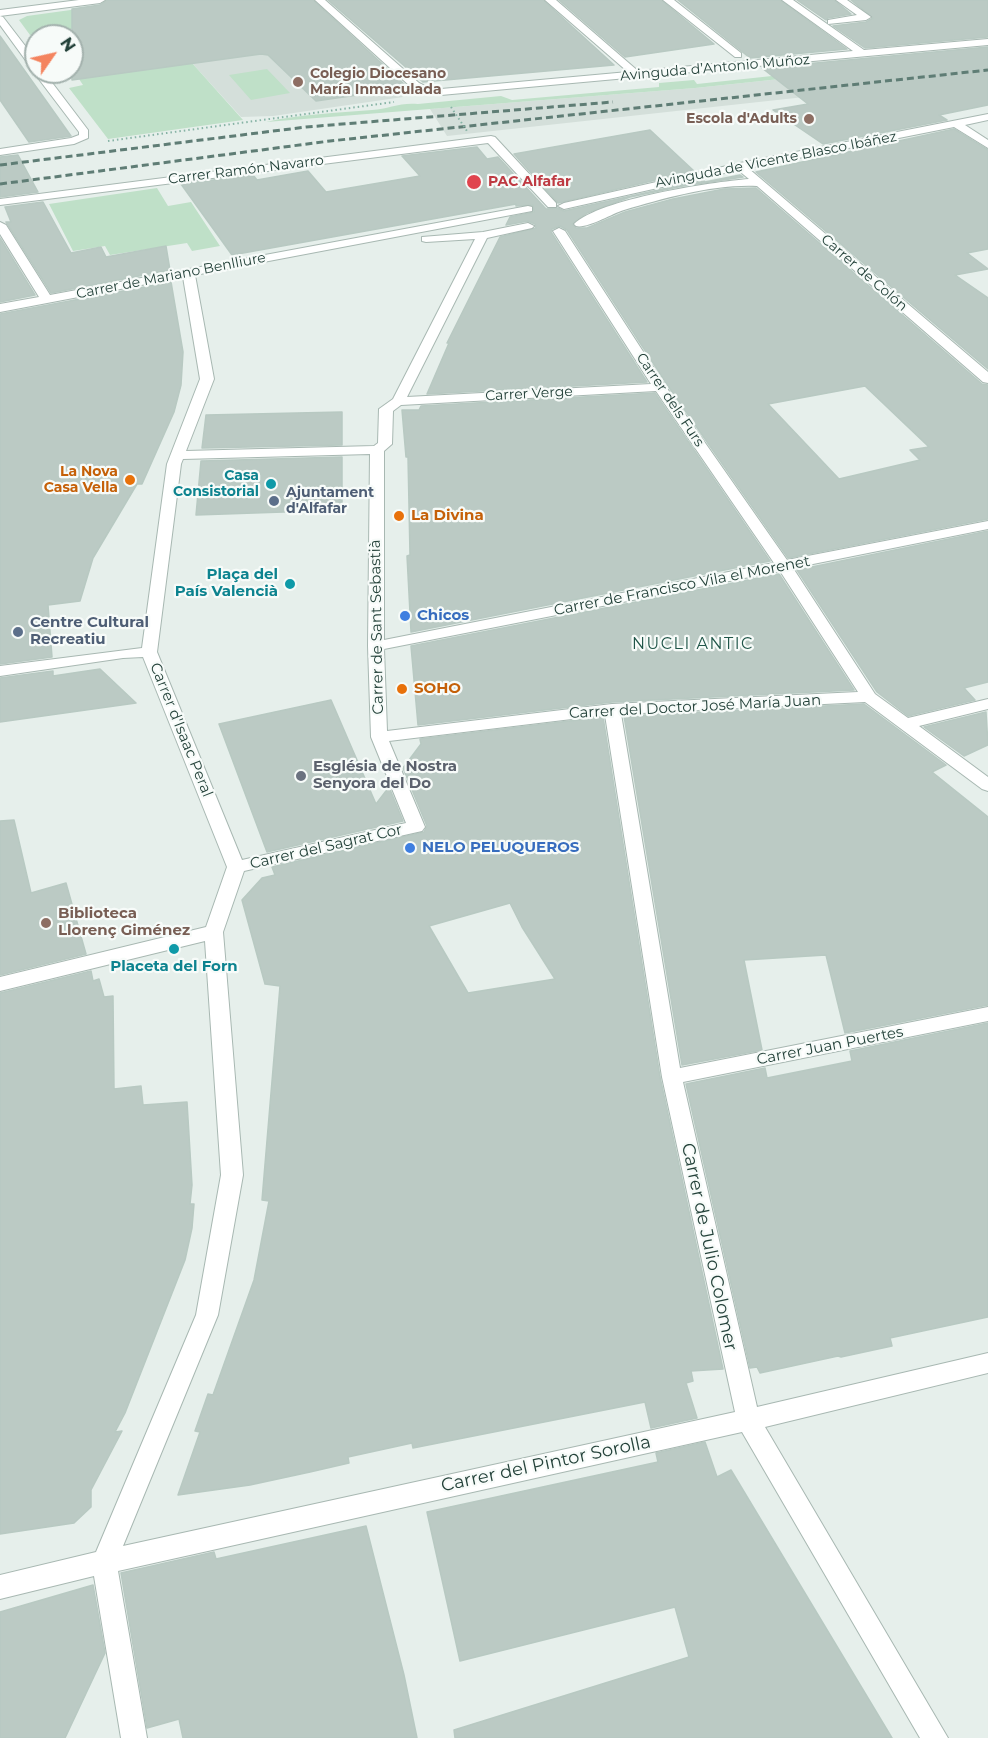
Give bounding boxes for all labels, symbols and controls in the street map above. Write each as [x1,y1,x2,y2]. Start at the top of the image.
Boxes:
north arrow [24,24,84,84]
text: N [56,34,79,55]
street label: Avinguda d’Antonio Muñoz [619,51,811,85]
place label: Colegio Diocesano María Inmaculada [310,66,446,98]
marker: Colegio Diocesano María Inmaculada [291,75,305,89]
place label: Escola d'Adults [686,111,797,127]
marker: Escola d'Adults [802,112,816,126]
street label: Avinguda de Vicente Blasco Ibáñez [654,128,898,192]
street label: Carrer Ramón Navarro [167,152,325,188]
marker: PAC Alfafar [465,173,483,191]
place label: PAC Alfafar [488,174,571,190]
street label: Carrer de Colón [817,231,911,315]
street label: Carrer de Mariano Benlliure [75,249,267,303]
street label: Carrer dels Furs [632,350,708,450]
street label: Carrer Verge [485,383,573,405]
place label: La Nova Casa Vella [44,464,118,496]
place label: Casa Consistorial [173,468,259,500]
marker: La Nova Casa Vella [123,473,137,487]
marker: Casa Consistorial [264,477,278,491]
place label: Ajuntament d'Alfafar [286,485,374,518]
marker: Ajuntament d'Alfafar [267,494,281,508]
place label: La Divina [411,507,484,525]
marker: La Divina [392,509,406,523]
street label: Carrer de Sant Sebastià [366,539,388,715]
street label: Carrer de Francisco Vila el Morenet [553,552,811,620]
place label: Plaça del País Valencià [175,566,278,601]
marker: Plaça del País Valencià [283,577,297,591]
place label: Chicos [417,607,469,625]
marker: Chicos [398,609,412,623]
place label: Centre Cultural Recreatiu [30,614,149,649]
marker: Centre Cultural Recreatiu [11,625,25,639]
district label: NUCLI ANTIC [632,634,754,654]
street label: Carrer d'Isaac Peral [146,660,216,800]
place label: SOHO [414,680,461,698]
marker: SOHO [395,682,409,696]
street label: Carrer del Doctor José María Juan [568,691,822,723]
place label: Església de Nostra Senyora del Do [313,758,457,793]
marker: Església de Nostra Senyora del Do [294,769,308,783]
street label: Carrer del Sagrat Cor [248,821,404,873]
place label: NELO PELUQUEROS [422,839,579,857]
marker: NELO PELUQUEROS [403,841,417,855]
place label: Biblioteca Llorenç Giménez [58,905,190,940]
marker: Biblioteca Llorenç Giménez [39,916,53,930]
marker: Placeta del Forn [167,942,181,956]
place label: Placeta del Forn [110,958,238,976]
street label: Carrer Juan Puertes [755,1023,905,1069]
street label: Carrer de Julio Colomer [676,1141,742,1353]
street label: Carrer del Pintor Sorolla [439,1431,653,1497]

